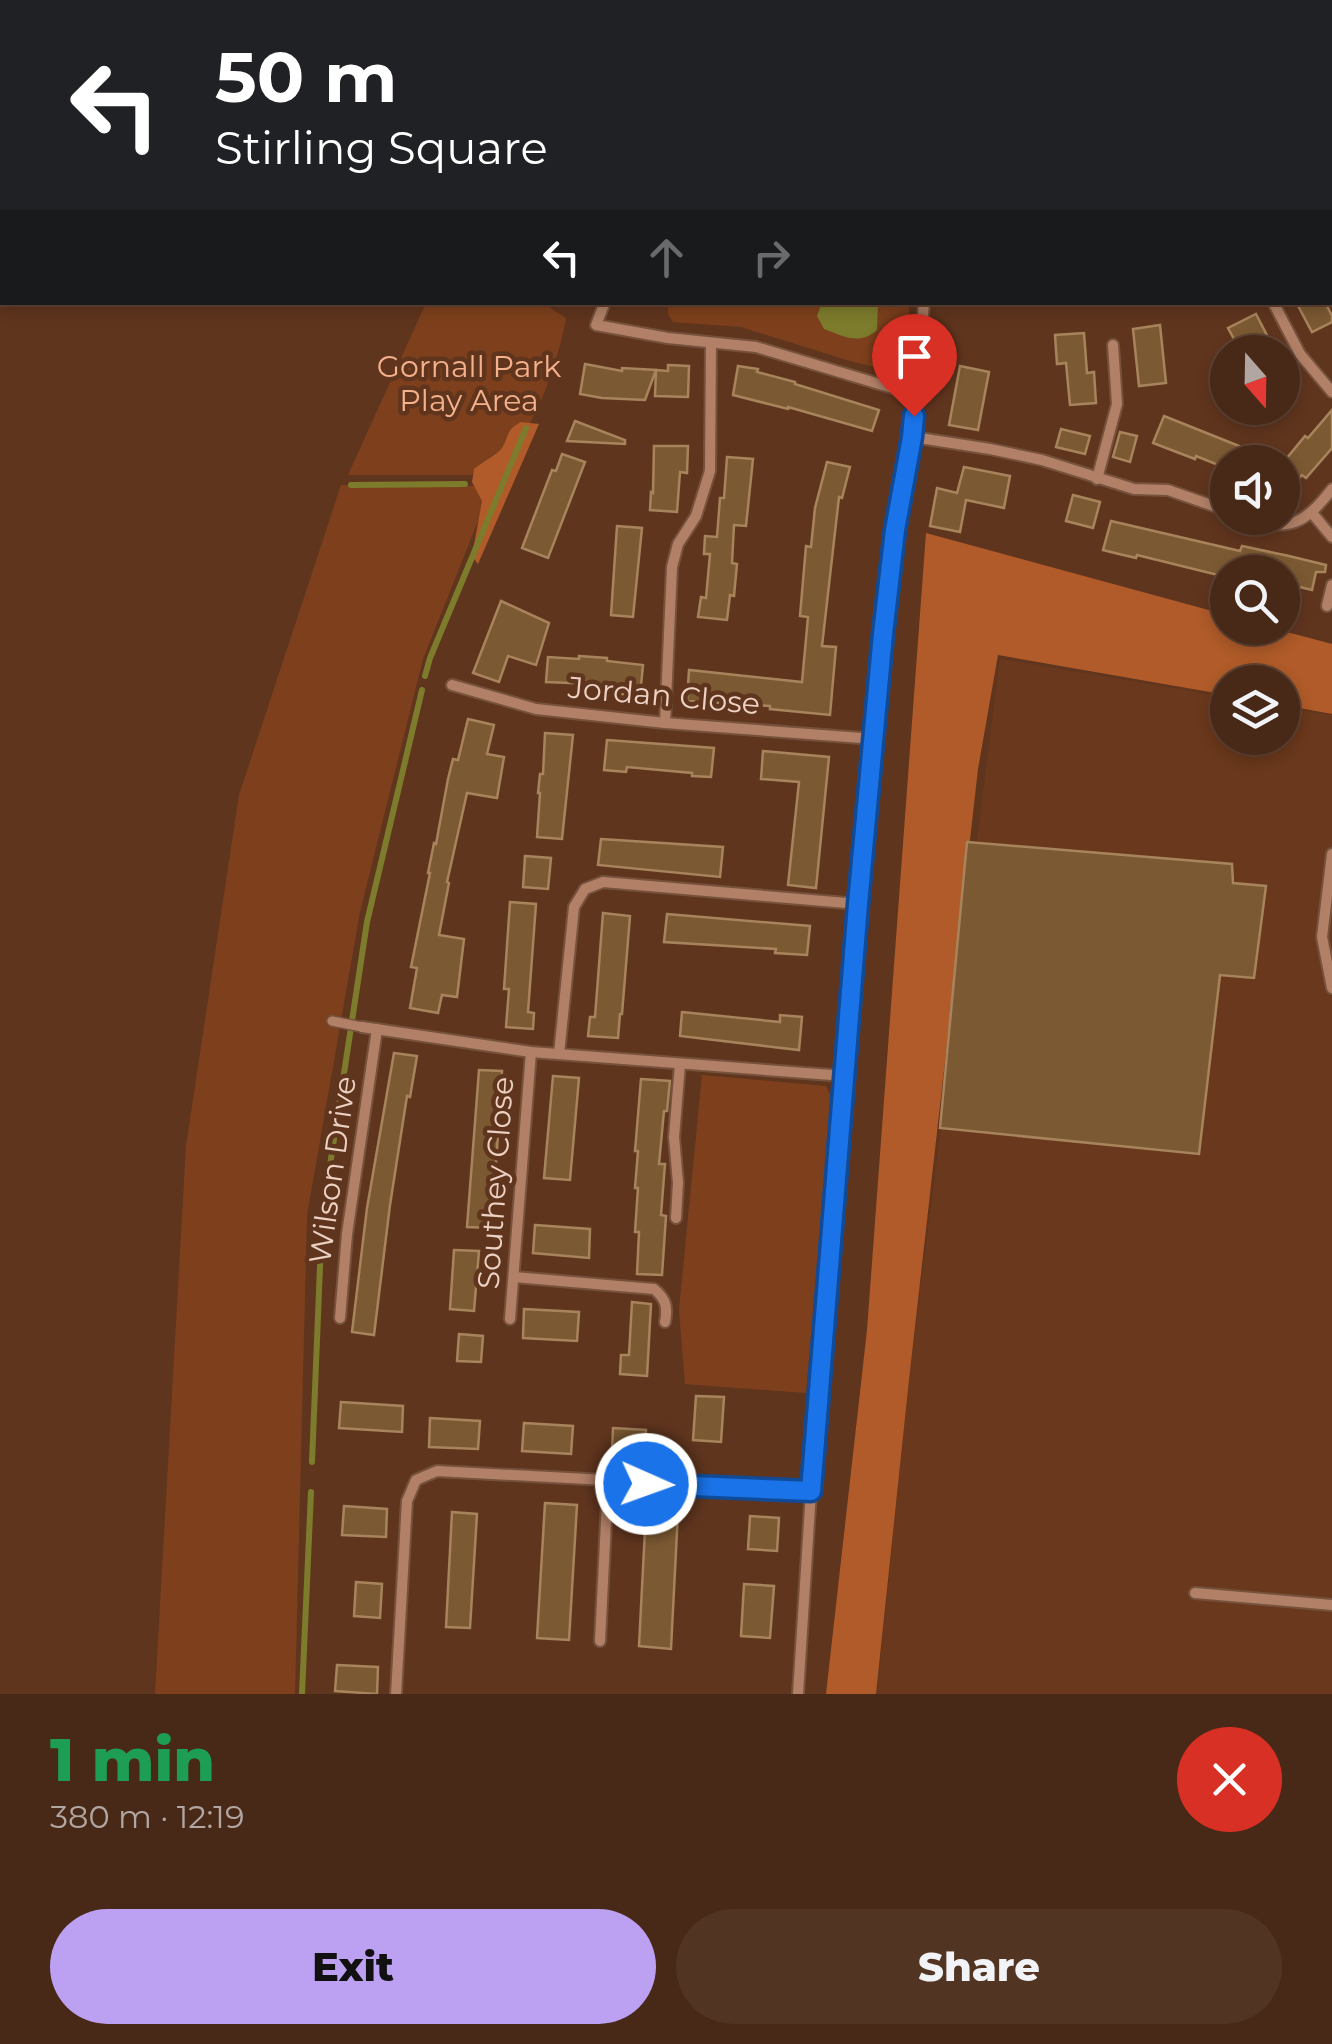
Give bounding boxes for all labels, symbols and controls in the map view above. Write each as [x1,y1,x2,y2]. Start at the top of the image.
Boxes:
text: 50 m [215,34,397,120]
icon: left [50,40,180,170]
text: Stirling Square [215,120,548,175]
icon: left [534,230,589,285]
icon: ahead [639,230,694,285]
icon: right [744,230,799,285]
pin [872,314,957,417]
icon: arrive [887,329,942,384]
north arrow [1210,335,1300,425]
map controls [1210,335,1300,755]
park label: Gornall Park Play Area [377,348,561,419]
button: sound [1210,445,1300,535]
button: search [1210,555,1300,645]
button: layers [1210,665,1300,755]
street label: Jordan Close [566,669,762,722]
street label: Wilson Drive [301,1074,364,1266]
street label: Southey Close [470,1076,521,1290]
position arrow [594,1432,698,1536]
text: 1 min [50,1723,215,1796]
button: close [1177,1727,1282,1832]
text: 380 m · 12:19 [50,1797,244,1836]
button: Exit [50,1909,656,2024]
button: Share [676,1909,1282,2024]

